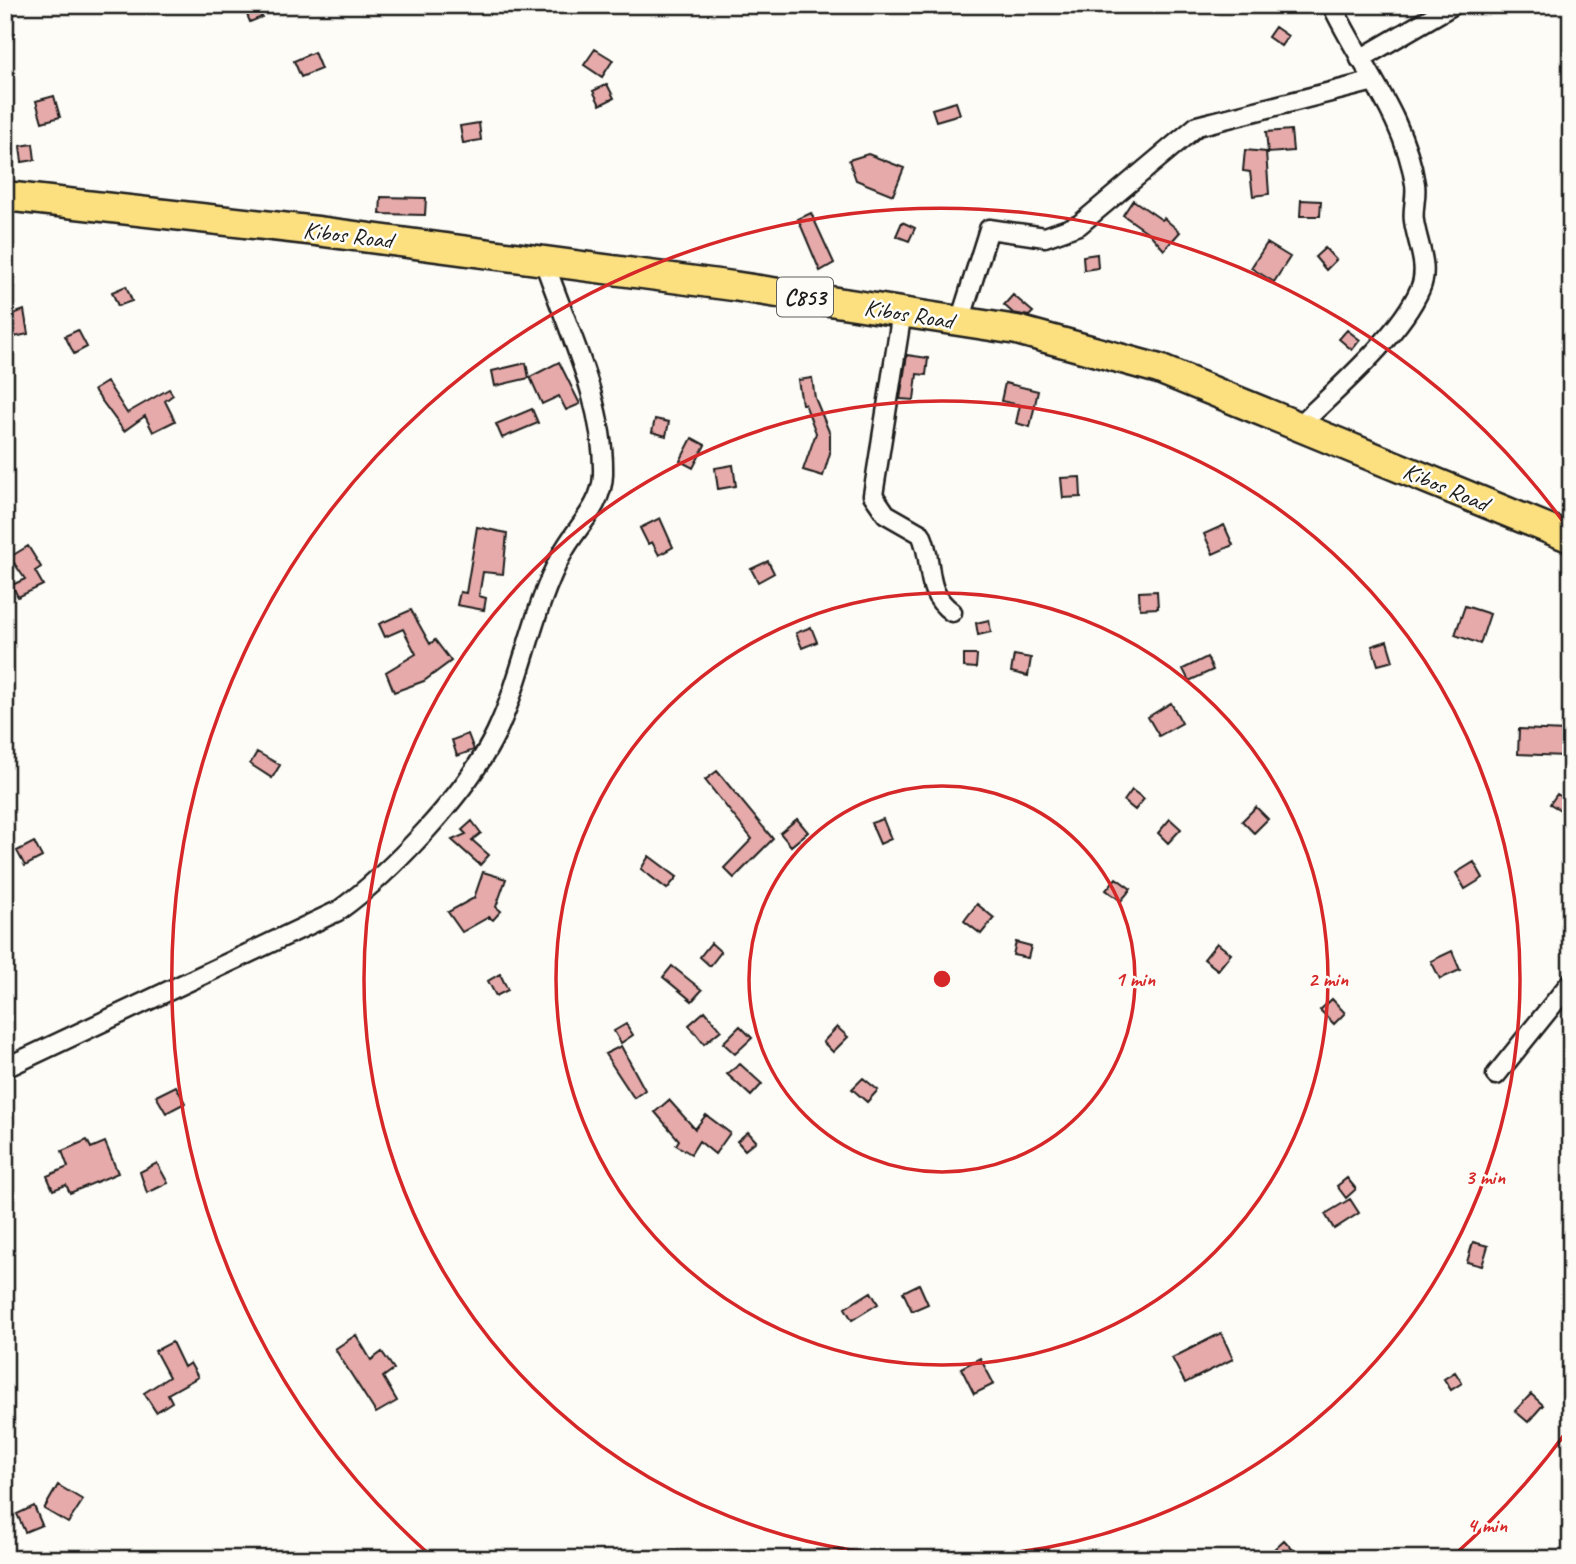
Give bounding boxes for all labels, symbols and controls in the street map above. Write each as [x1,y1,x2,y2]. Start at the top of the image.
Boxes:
street label: Kibos Road [302,215,398,256]
road number: C853 [777,278,833,316]
street label: Kibos Road [862,292,959,336]
street label: Kibos Road [1399,456,1497,520]
text: 1 min [1115,966,1155,992]
text: 2 min [1308,966,1348,992]
centre of rings [930,967,954,991]
text: 3 min [1465,1164,1505,1190]
text: 4 min [1467,1512,1507,1538]

